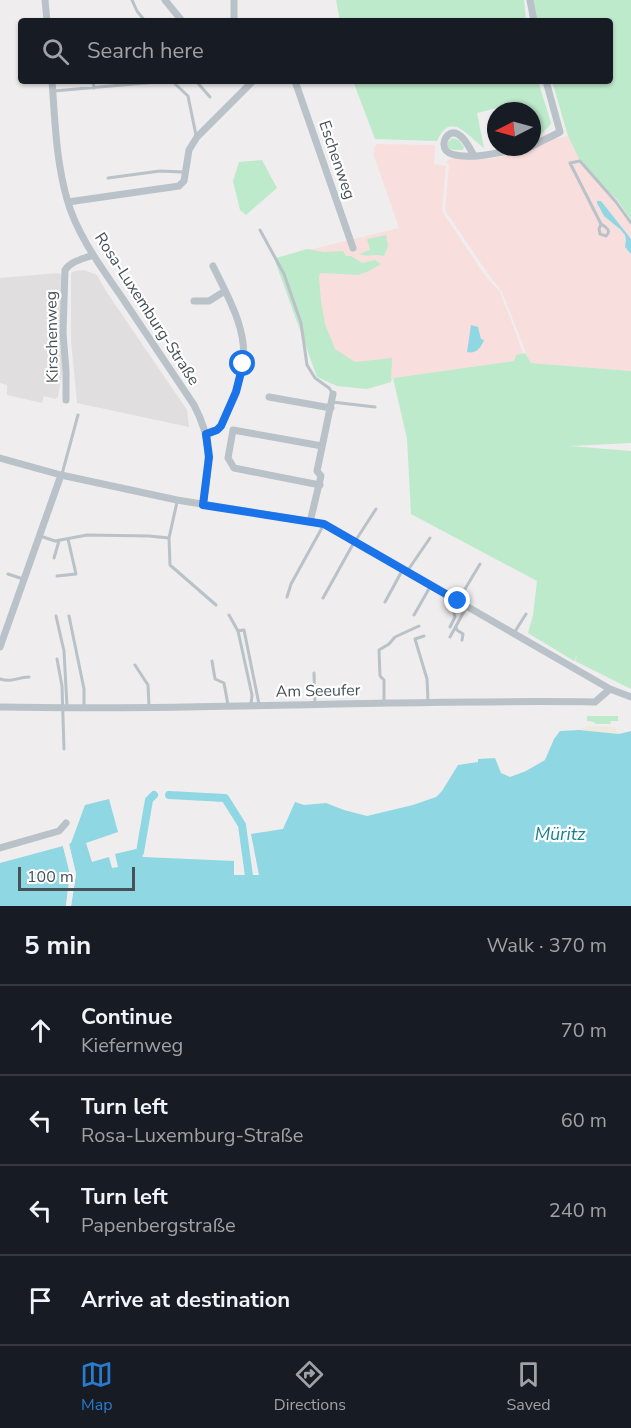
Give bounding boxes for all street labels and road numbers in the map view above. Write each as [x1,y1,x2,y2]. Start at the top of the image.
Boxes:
street label: Eschenweg [313,118,361,202]
street label: Rosa-Luxemburg-Straße [89,228,205,390]
street label: Kirschenweg [40,291,64,383]
street label: Am Seeufer [275,679,361,703]

